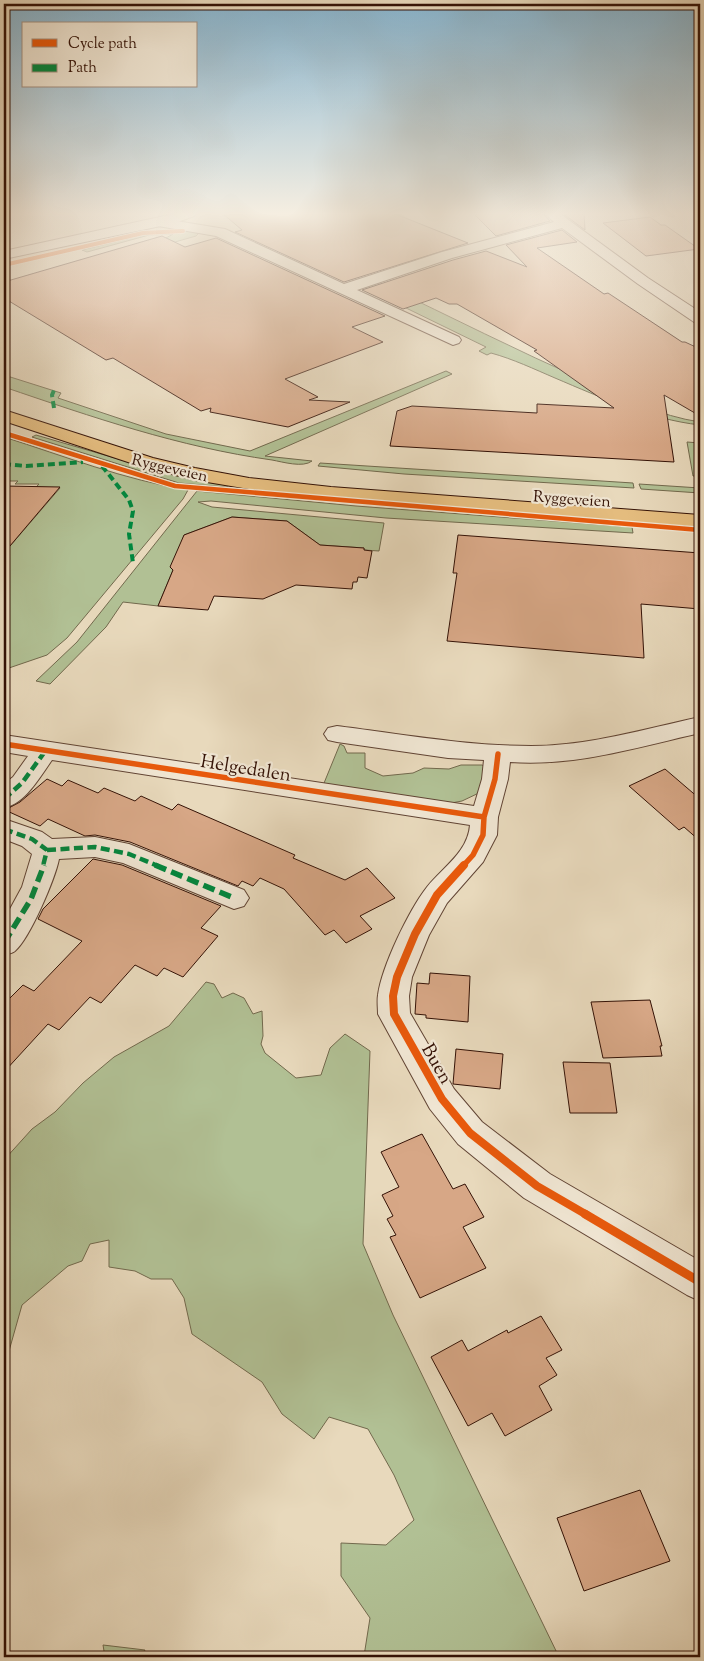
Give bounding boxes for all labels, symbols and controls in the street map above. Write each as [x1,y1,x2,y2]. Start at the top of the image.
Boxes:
legend [22,22,198,88]
text: Cycle path [68,34,137,55]
text: Path [68,58,97,79]
street label: Ryggeveien [129,449,210,490]
street label: Ryggeveien [532,486,612,515]
street label: Helgedalen [198,749,293,790]
street label: Buen [413,1039,458,1090]

